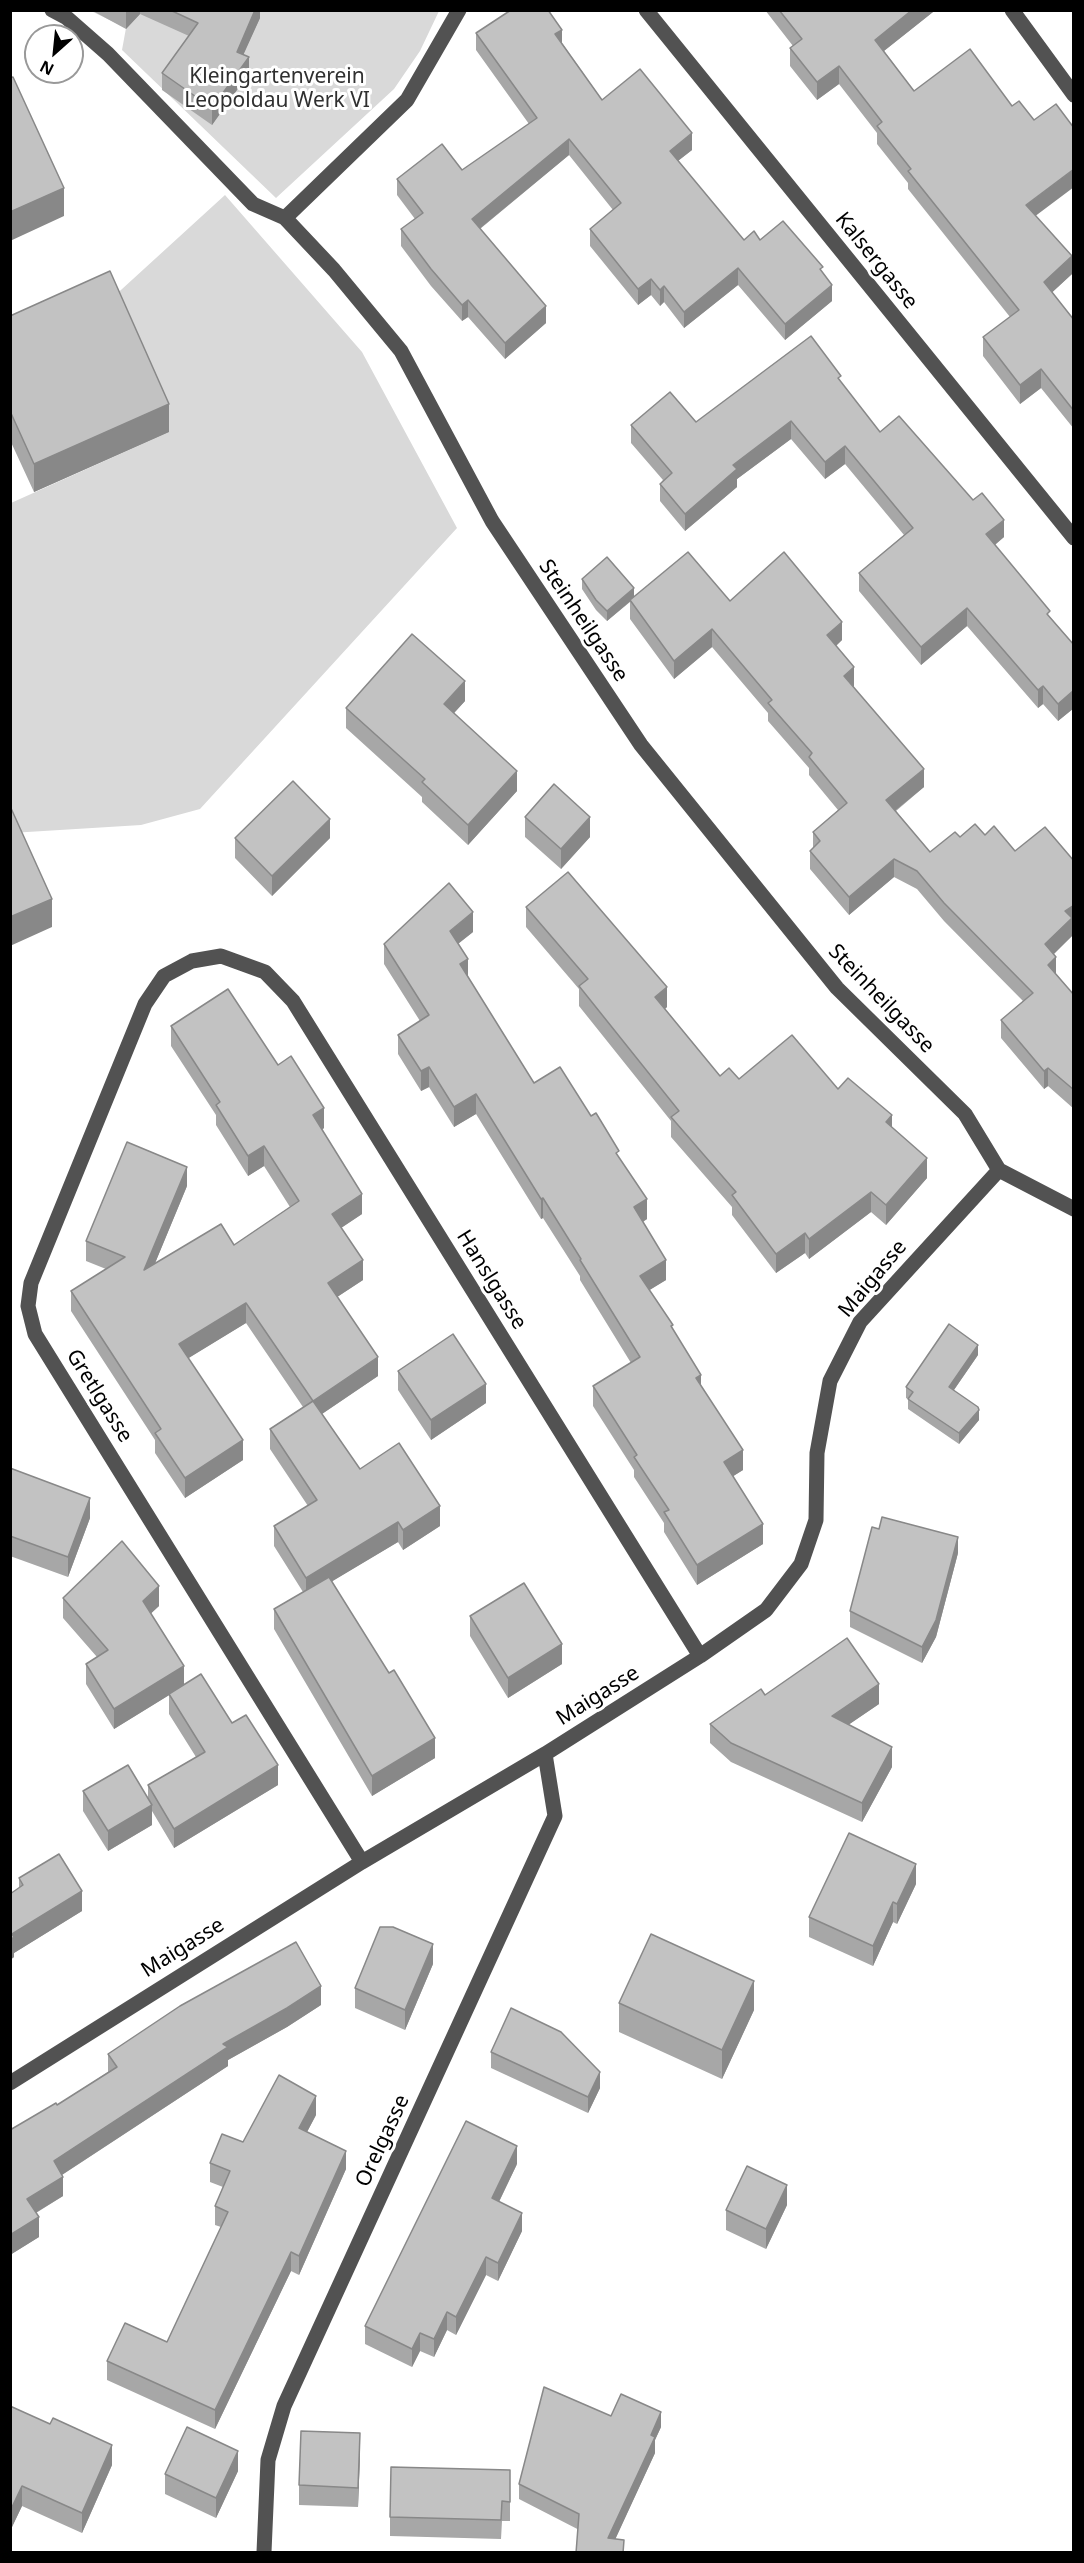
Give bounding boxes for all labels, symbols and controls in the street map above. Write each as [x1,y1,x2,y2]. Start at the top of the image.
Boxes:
north arrow [24,24,84,84]
text: N [36,56,58,81]
park label: Kleingartenverein Leopoldau Werk VI [184,64,370,114]
street label: Kalsergasse [829,208,923,314]
street label: Steinheilgasse [533,555,633,687]
street label: Steinheilgasse [823,939,939,1059]
street label: Hanslgasse [451,1226,531,1334]
street label: Maigasse [833,1235,913,1323]
street label: Gretlgasse [60,1345,138,1447]
street label: Maigasse [552,1661,644,1731]
street label: Maigasse [137,1913,229,1983]
street label: Orelgasse [351,2091,415,2191]

